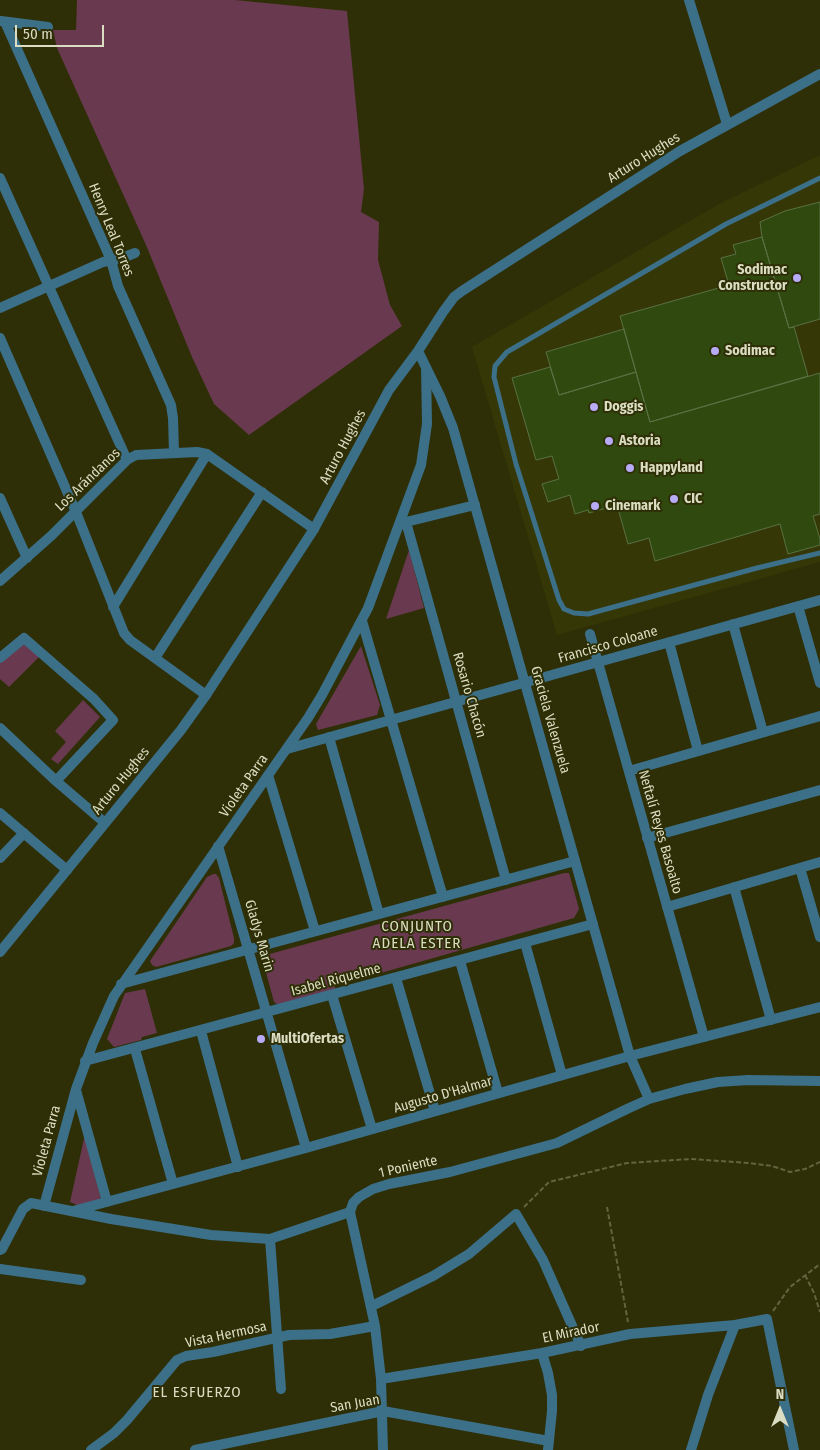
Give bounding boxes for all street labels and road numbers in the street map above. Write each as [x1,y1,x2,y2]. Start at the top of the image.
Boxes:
street label: Arturo Hughes [605,129,683,187]
street label: Henry Leal Torres [85,181,137,279]
street label: Arturo Hughes [316,407,370,487]
street label: Los Arándanos [52,445,124,515]
street label: Francisco Coloane [556,623,660,667]
street label: Rosario Chacón [449,650,489,740]
street label: Graciela Valenzuela [527,664,573,776]
street label: Arturo Hughes [89,744,153,818]
street label: Violeta Parra [216,751,272,821]
street label: Neftalí Reyes Basoalto [634,768,686,896]
street label: Gladys Marin [241,898,277,974]
street label: Isabel Riquelme [289,960,383,1000]
street label: Augusto D'Halmar [392,1073,494,1117]
street label: Violeta Parra [29,1104,65,1178]
street label: 1 Poniente [377,1152,439,1182]
street label: Vista Hermosa [184,1318,268,1352]
street label: El Mirador [541,1319,601,1347]
street label: San Juan [329,1391,381,1417]

